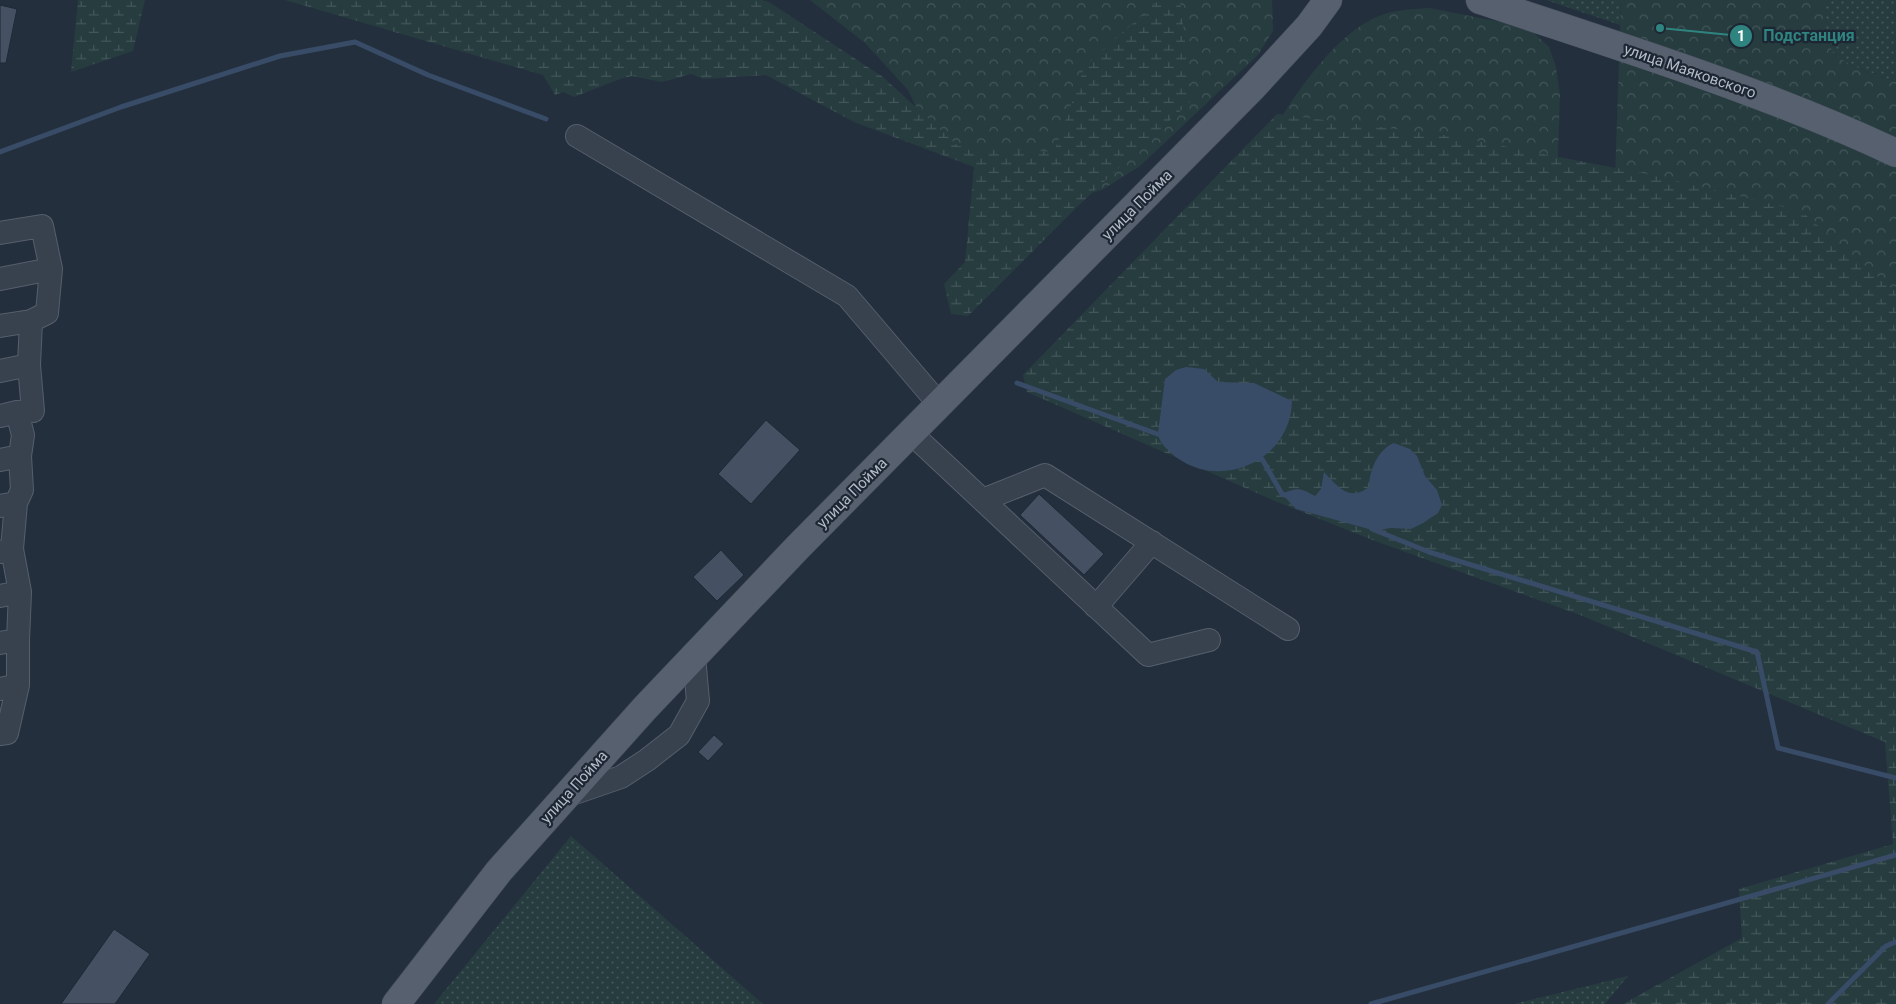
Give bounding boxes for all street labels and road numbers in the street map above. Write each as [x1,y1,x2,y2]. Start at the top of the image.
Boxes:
street label: улица Маяковского [1622,40,1758,102]
street label: улица Пойма [1098,166,1176,244]
street label: улица Пойма [813,454,891,532]
street label: улица Пойма [536,747,612,827]

